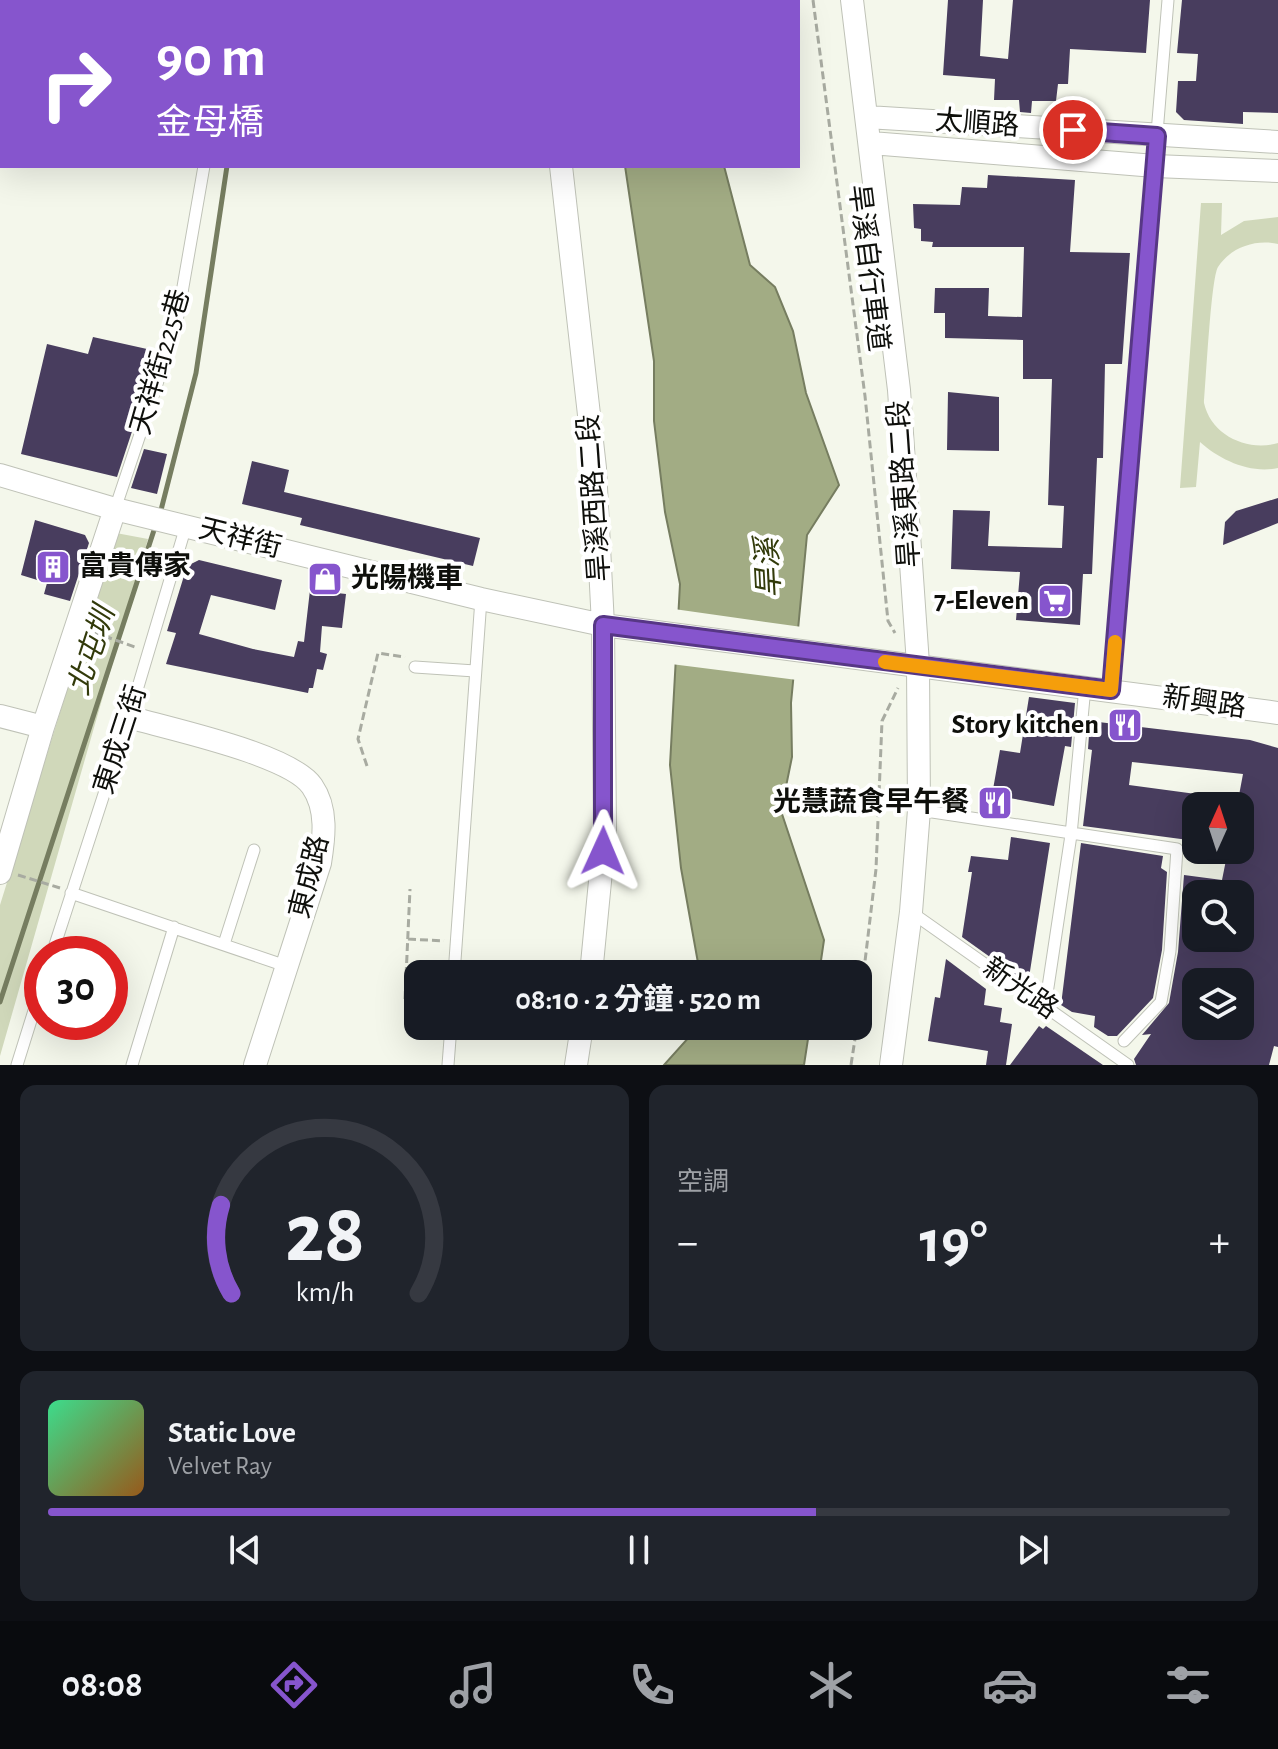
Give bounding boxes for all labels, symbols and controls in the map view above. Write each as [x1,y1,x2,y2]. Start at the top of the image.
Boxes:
text: 90 m [156,30,266,86]
icon: right [24,32,128,136]
pin [1039,96,1107,164]
text: 金母橋 [156,105,264,141]
street label: 太順路 [934,105,1020,141]
icon: arrive [1051,108,1095,152]
street label: 旱溪自行車道 [844,183,894,353]
street label: 天祥街225巷 [125,286,195,438]
street label: 旱溪東路二段 [883,399,925,569]
street label: 旱溪西路二段 [573,413,615,583]
street label: 天祥街 [196,513,285,563]
water label: 旱溪 [750,533,786,599]
building icon: 富貴傳家 [34,548,72,586]
place label: 富貴傳家 [79,550,191,581]
shop icon: 光陽機車 [306,560,344,598]
place label: 光陽機車 [351,562,463,593]
supermarket icon: 7-Eleven [1036,582,1074,620]
place label: 7-Eleven [934,587,1029,615]
water label: 北屯圳 [62,599,121,698]
street label: 新興路 [1160,681,1248,723]
street label: 東成三街 [88,682,152,798]
restaurant icon: Story kitchen [1106,706,1144,744]
place label: Story kitchen [951,711,1099,739]
restaurant icon: 光慧蔬食早午餐 [976,784,1014,822]
place label: 光慧蔬食早午餐 [773,786,969,817]
north arrow [1182,792,1254,864]
map controls [1182,792,1254,1040]
position arrow [561,809,645,893]
street label: 東成路 [284,832,334,921]
button: search [1182,880,1254,952]
speed limit sign: 30 [24,936,128,1040]
street label: 新光路 [978,952,1064,1025]
button: layers [1182,968,1254,1040]
text: 08:10 · 2 分鐘 · 520 m [515,985,761,1015]
text: 空調 [677,1169,729,1195]
text: 28 [284,1193,365,1277]
text: 19° [919,1213,988,1273]
text: − [677,1221,698,1265]
text: + [1209,1221,1230,1265]
text: km/h [295,1278,354,1307]
text: Static Love [168,1418,296,1448]
text: Velvet Ray [168,1453,272,1479]
icon: previous [223,1528,267,1572]
icon: pause [617,1528,661,1572]
icon: next [1011,1528,1055,1572]
icon: directions [266,1657,322,1713]
icon: music [445,1657,501,1713]
icon: phone [624,1657,680,1713]
icon: climate [803,1657,859,1713]
icon: car [982,1657,1038,1713]
icon: filters [1160,1657,1216,1713]
text: 08:08 [61,1667,143,1703]

